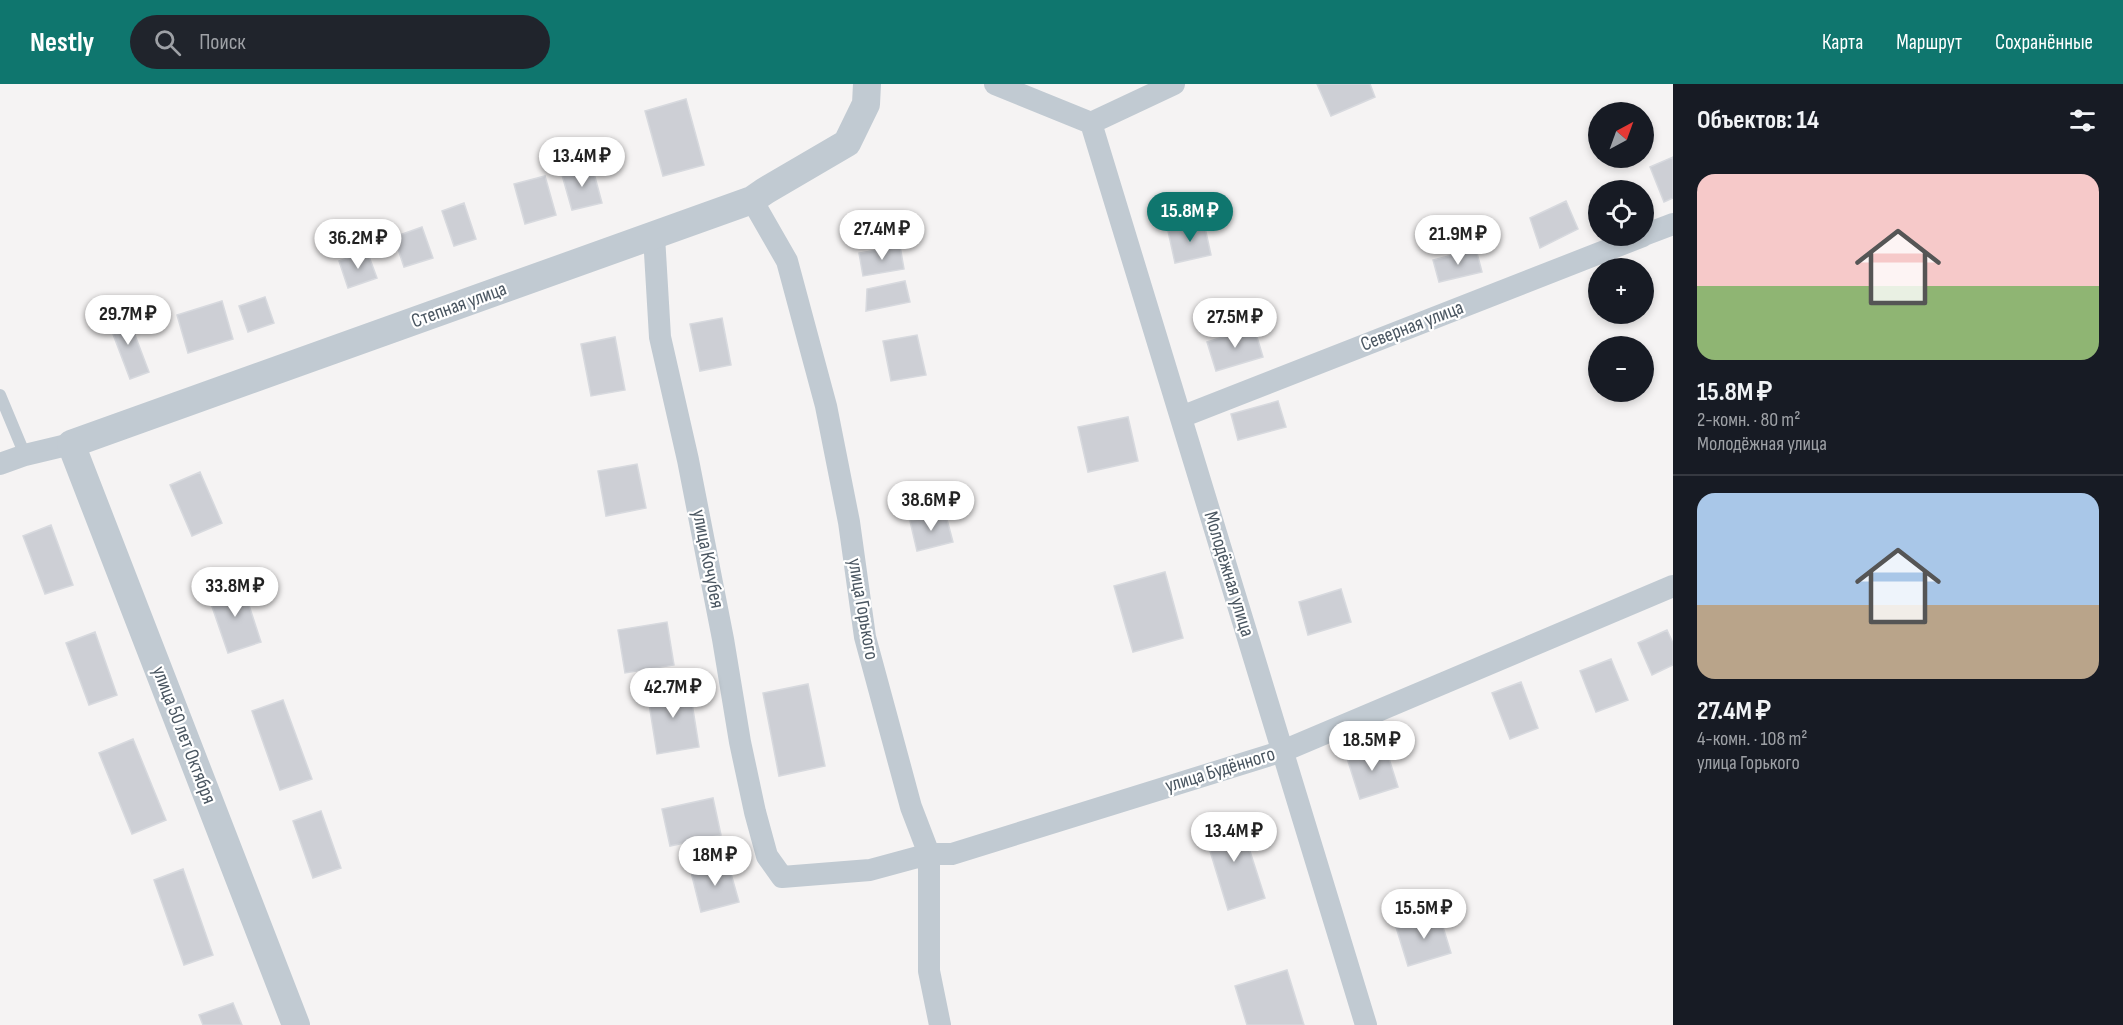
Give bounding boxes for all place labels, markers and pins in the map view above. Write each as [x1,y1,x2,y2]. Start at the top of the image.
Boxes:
pin: 13.4M ₽ [527,137,637,188]
pin: 15.8M ₽ [1135,192,1245,243]
pin: 27.4M ₽ [827,210,937,261]
pin: 21.9M ₽ [1403,215,1513,266]
pin: 36.2M ₽ [303,219,413,270]
pin: 29.7M ₽ [73,295,183,346]
pin: 27.5M ₽ [1180,298,1290,349]
pin: 38.6M ₽ [876,481,986,532]
pin: 33.8M ₽ [180,567,290,618]
pin: 42.7M ₽ [618,668,728,719]
pin: 18.5M ₽ [1317,721,1427,772]
pin: 13.4M ₽ [1179,812,1289,863]
pin: 18M ₽ [673,836,757,887]
pin: 15.5M ₽ [1369,889,1479,940]

